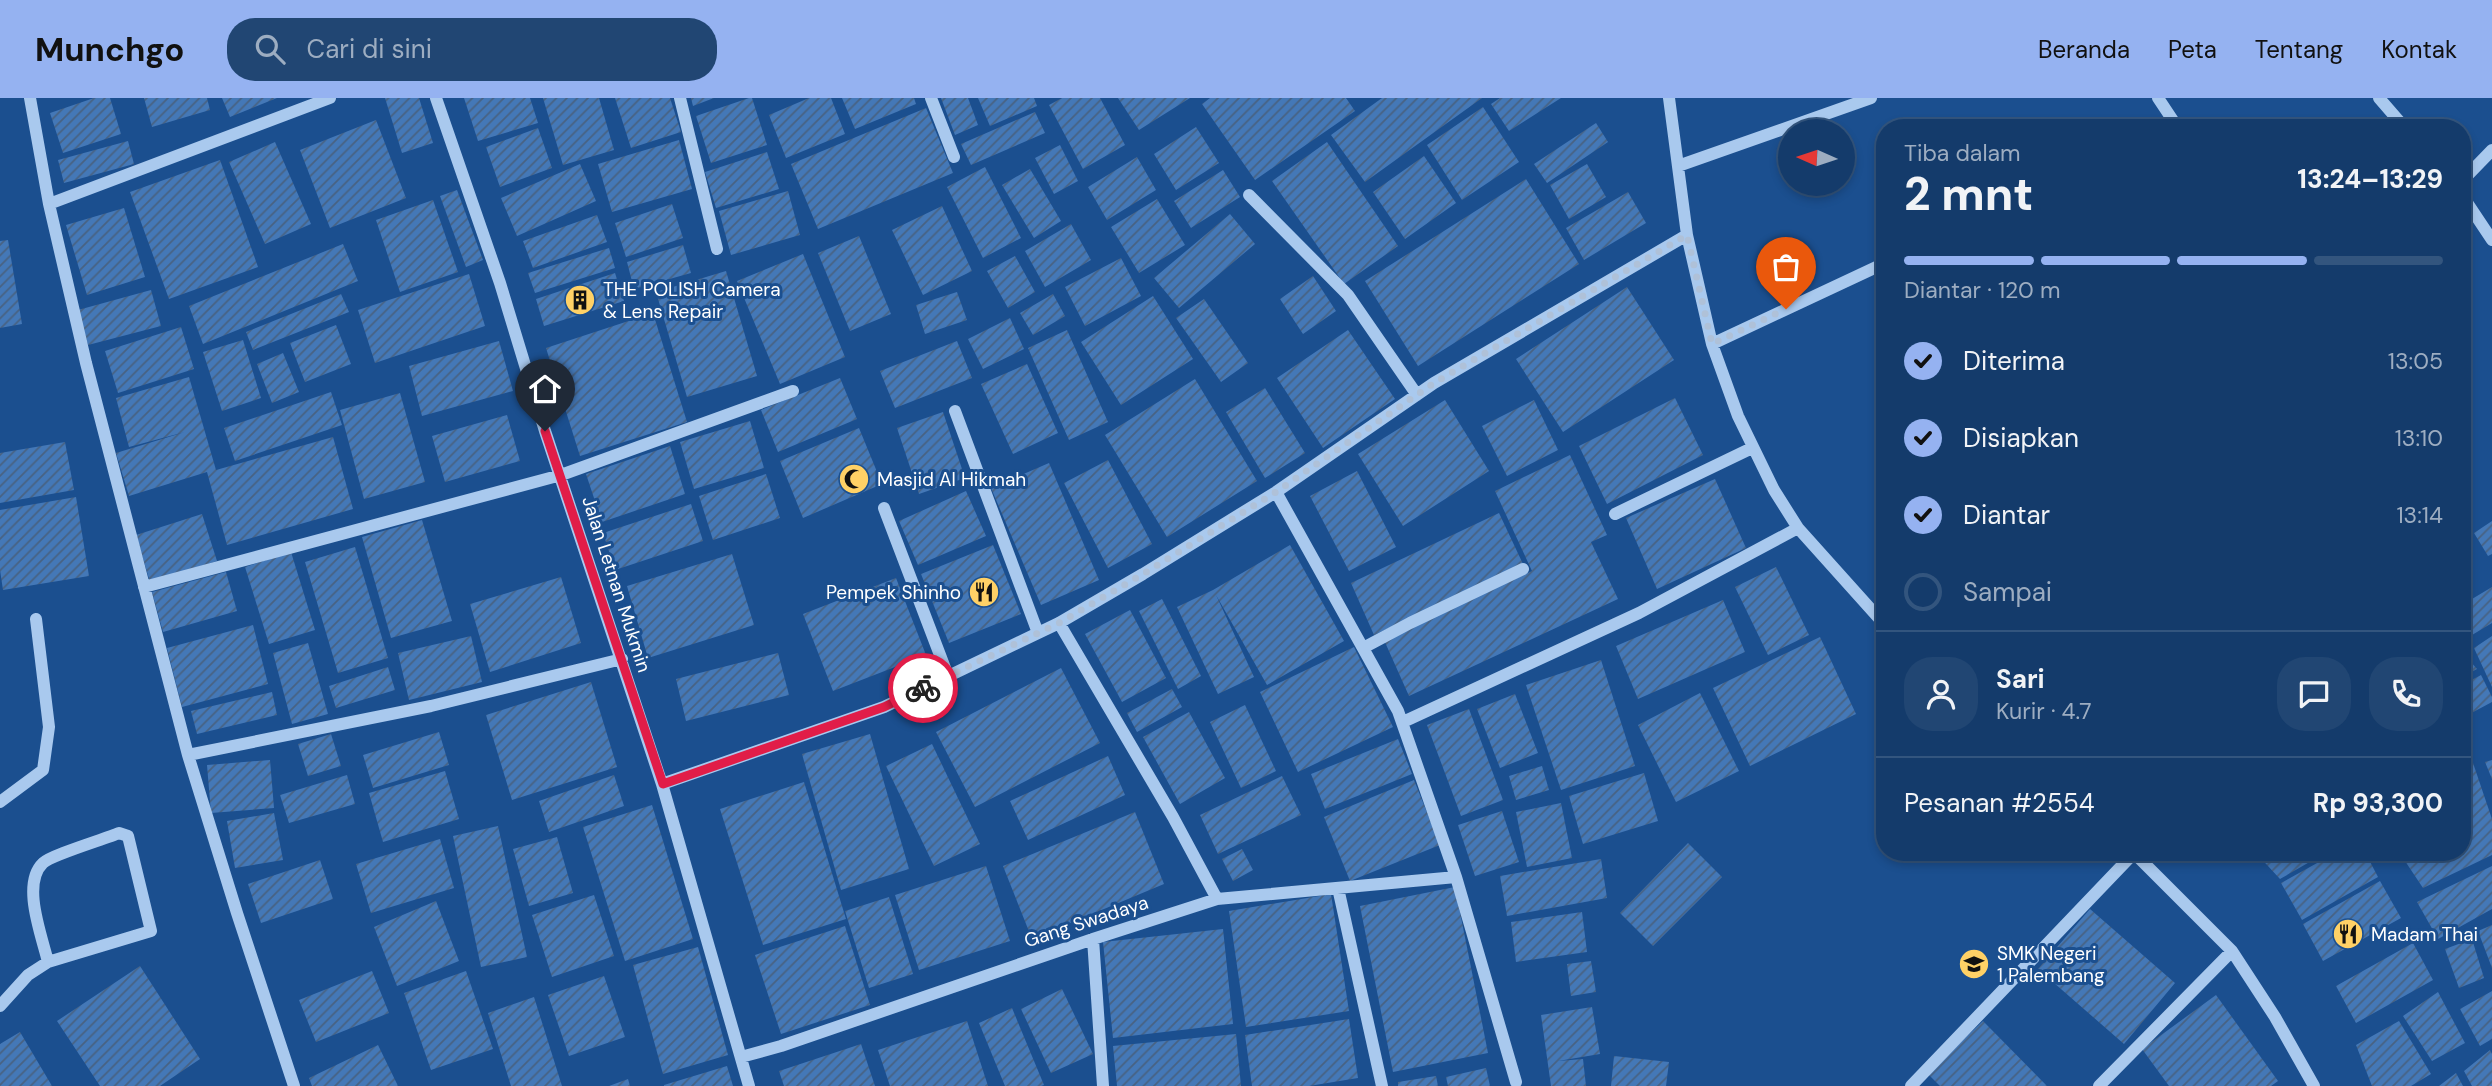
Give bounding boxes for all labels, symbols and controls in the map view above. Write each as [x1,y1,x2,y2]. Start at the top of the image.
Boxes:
search box [227,18,717,81]
text: Munchgo [35,28,185,71]
icon: search [251,30,289,68]
text: Cari di sini [307,32,432,66]
text: Beranda [2038,34,2130,65]
text: Peta [2168,34,2217,65]
text: Tentang [2255,34,2343,65]
text: Kontak [2381,34,2457,65]
north arrow [1778,119,1855,196]
map controls [1778,119,1855,196]
text: Tiba dalam [1904,138,2021,168]
text: 13:24–13:29 [2297,162,2443,196]
text: 2 mnt [1904,164,2033,224]
pin [1756,237,1816,309]
icon: bag [1767,248,1805,286]
text: Diantar · 120 m [1904,275,2060,305]
place label: THE POLISH Camera & Lens Repair [603,277,781,324]
building icon: THE POLISH Camera & Lens Repair [563,283,597,317]
icon: check [1904,342,1942,380]
text: Diterima [1963,344,2065,378]
text: 13:05 [2388,346,2443,376]
pin [515,359,575,431]
icon: home [526,370,564,408]
icon: check [1904,419,1942,457]
text: Disiapkan [1963,421,2079,455]
text: 13:10 [2395,423,2443,453]
mosque icon: Masjid Al Hikmah [837,462,871,496]
place label: Masjid Al Hikmah [877,467,1026,492]
street label: Jalan Letnan Mukmin [576,493,657,675]
icon: check [1904,496,1942,534]
text: Diantar [1963,498,2050,532]
text: 13:14 [2396,500,2443,530]
restaurant icon: Pempek Shinho [967,575,1001,609]
text: Sampai [1963,575,2052,609]
place label: Pempek Shinho [826,580,961,605]
courier [888,653,958,723]
button: person [1904,657,1978,731]
button: chat [2277,657,2351,731]
button: phone [2369,657,2443,731]
text: Sari [1996,662,2045,696]
icon: bike [904,669,942,707]
text: Kurir · 4.7 [1996,696,2092,726]
text: Pesanan #2554 [1904,786,2095,820]
text: Rp 93,300 [2313,786,2443,820]
street label: Gang Swadaya [1021,890,1151,953]
restaurant icon: Madam Thai [2331,917,2365,951]
place label: Madam Thai [2371,922,2478,947]
place label: SMK Negeri 1 Palembang [1997,941,2105,988]
school or university icon: SMK Negeri 1 Palembang [1957,947,1991,981]

